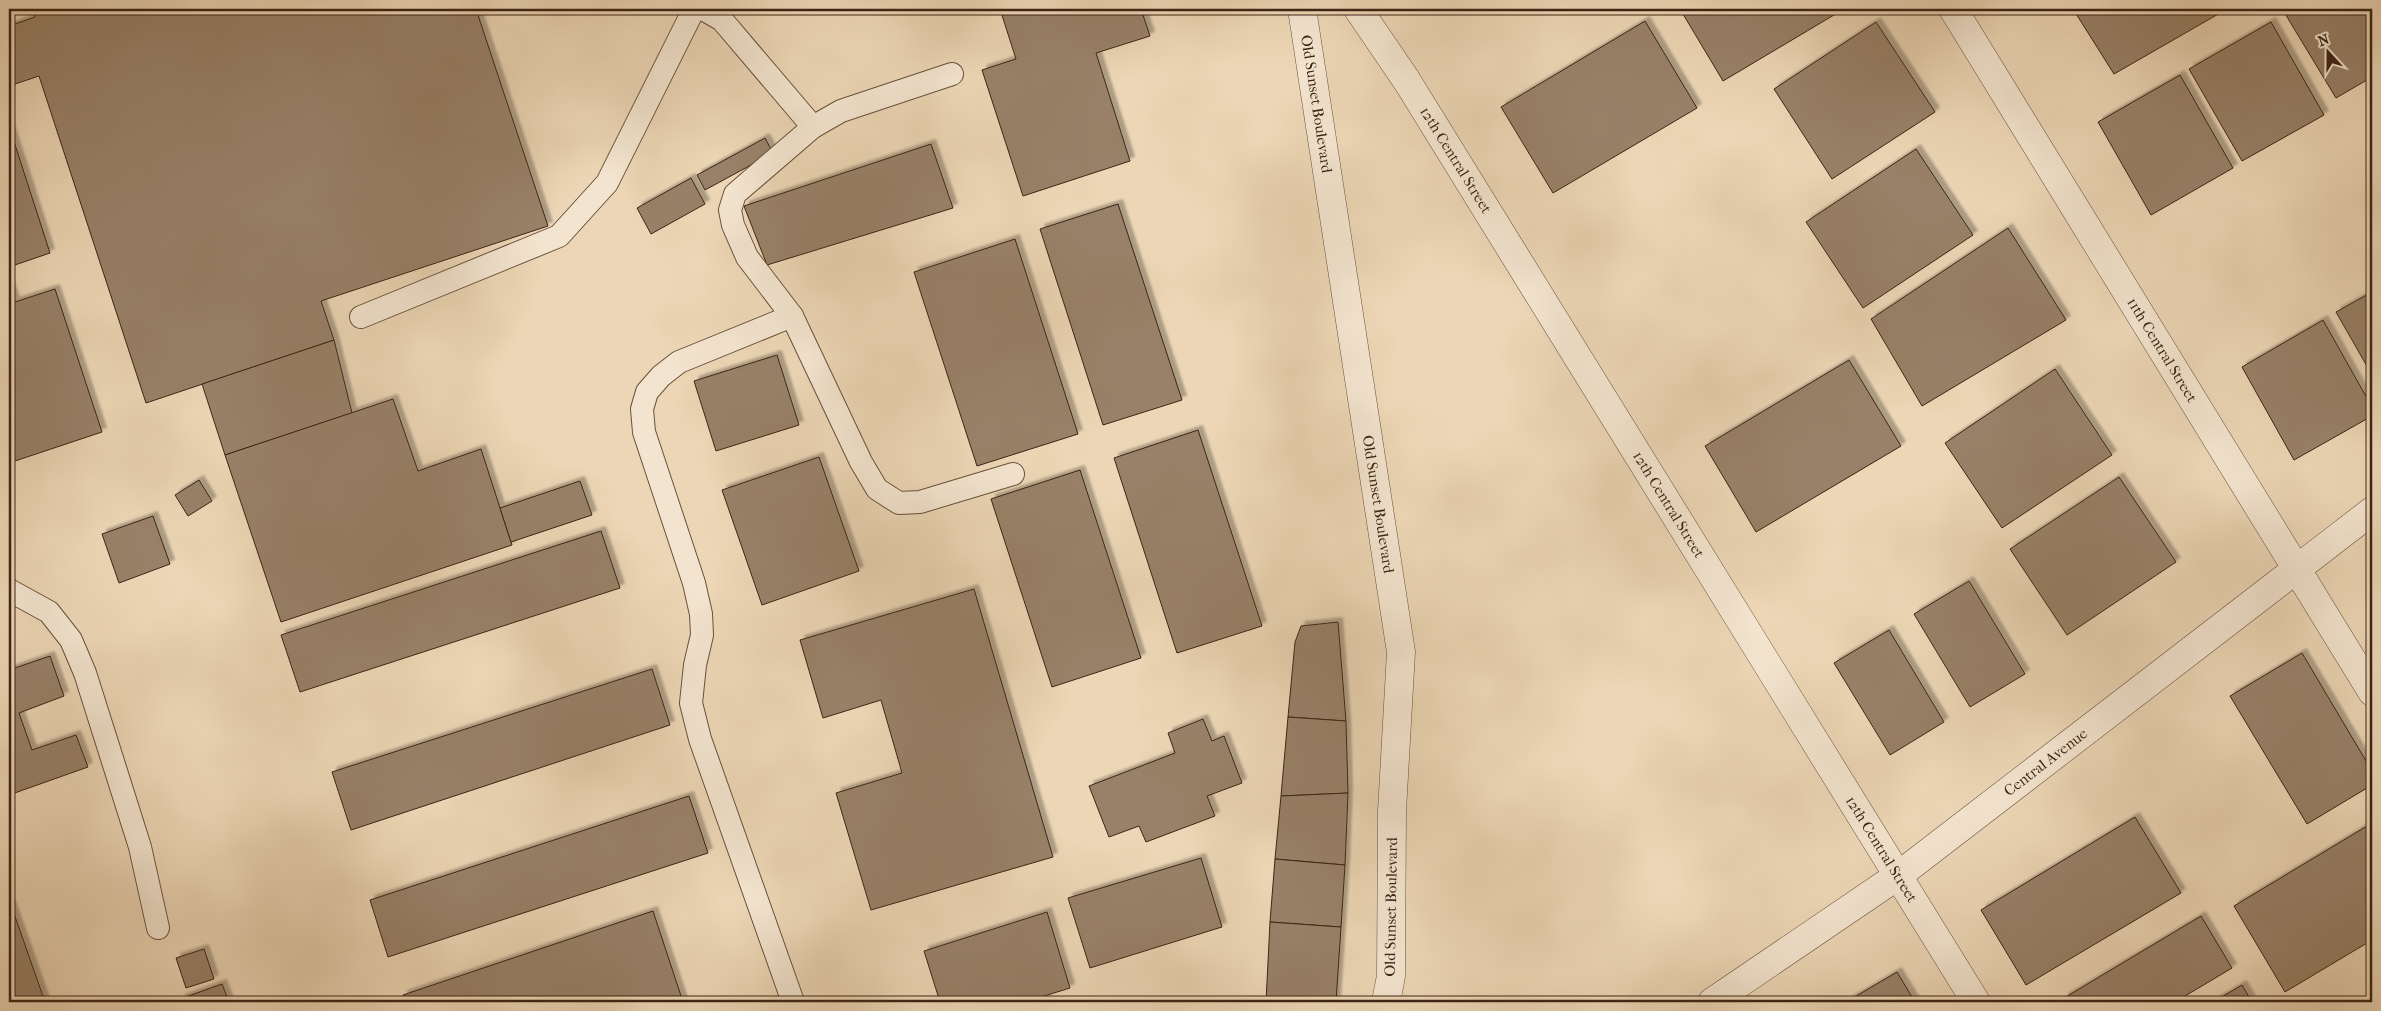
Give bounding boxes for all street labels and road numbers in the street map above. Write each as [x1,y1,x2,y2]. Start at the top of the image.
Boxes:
street label: Old Sunset Boulevard [1297,34,1336,175]
street label: 12th Central Street [1416,103,1496,217]
street label: 11th Central Street [2123,294,2201,406]
street label: Old Sunset Boulevard [1359,434,1398,575]
street label: 12th Central Street [1629,448,1709,562]
street label: Central Avenue [2000,724,2091,800]
street label: 12th Central Street [1842,793,1922,906]
street label: Old Sunset Boulevard [1381,836,1401,977]

